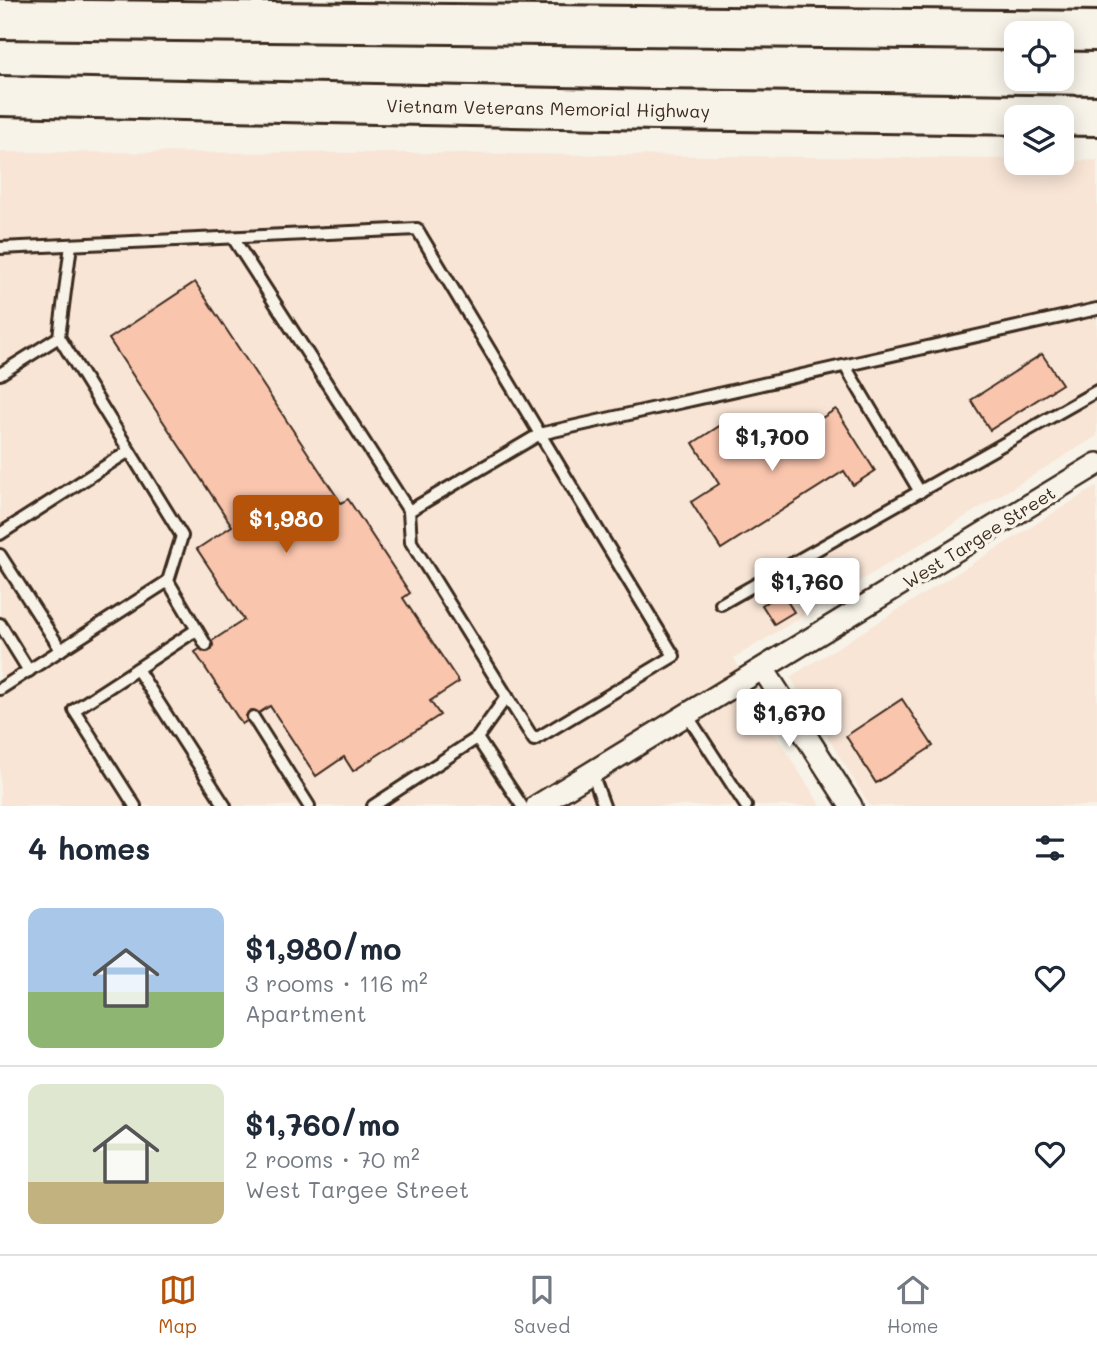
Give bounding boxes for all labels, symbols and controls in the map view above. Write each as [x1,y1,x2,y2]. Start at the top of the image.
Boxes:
map controls [1004,21,1074,175]
button: locate [1004,21,1074,91]
street label: Vietnam Veterans Memorial Highway [386,93,710,123]
button: layers [1004,105,1074,175]
pin: $1,700 [715,414,829,473]
text: $1,700 [735,421,809,451]
street label: West Targee Street [898,480,1060,594]
pin: $1,980 [229,496,343,555]
text: $1,980 [249,503,323,533]
pin: $1,760 [750,558,864,618]
text: $1,760 [771,566,843,596]
pin: $1,670 [732,690,846,749]
text: $1,670 [753,697,825,727]
text: 4 homes [28,828,150,868]
icon: filters [1031,829,1069,867]
text: $1,980/mo [245,928,402,968]
icon: home [84,936,168,1020]
icon: heart [1031,959,1069,997]
text: 3 rooms · 116 m² [245,968,428,998]
text: Apartment [245,998,367,1028]
text: $1,760/mo [245,1104,400,1144]
icon: home [84,1112,168,1196]
icon: heart [1031,1135,1069,1173]
text: 2 rooms · 70 m² [245,1144,420,1174]
text: West Targee Street [245,1174,469,1204]
tab: Map [158,1271,197,1338]
tab: Saved [514,1271,570,1338]
tab: Home [887,1271,939,1338]

